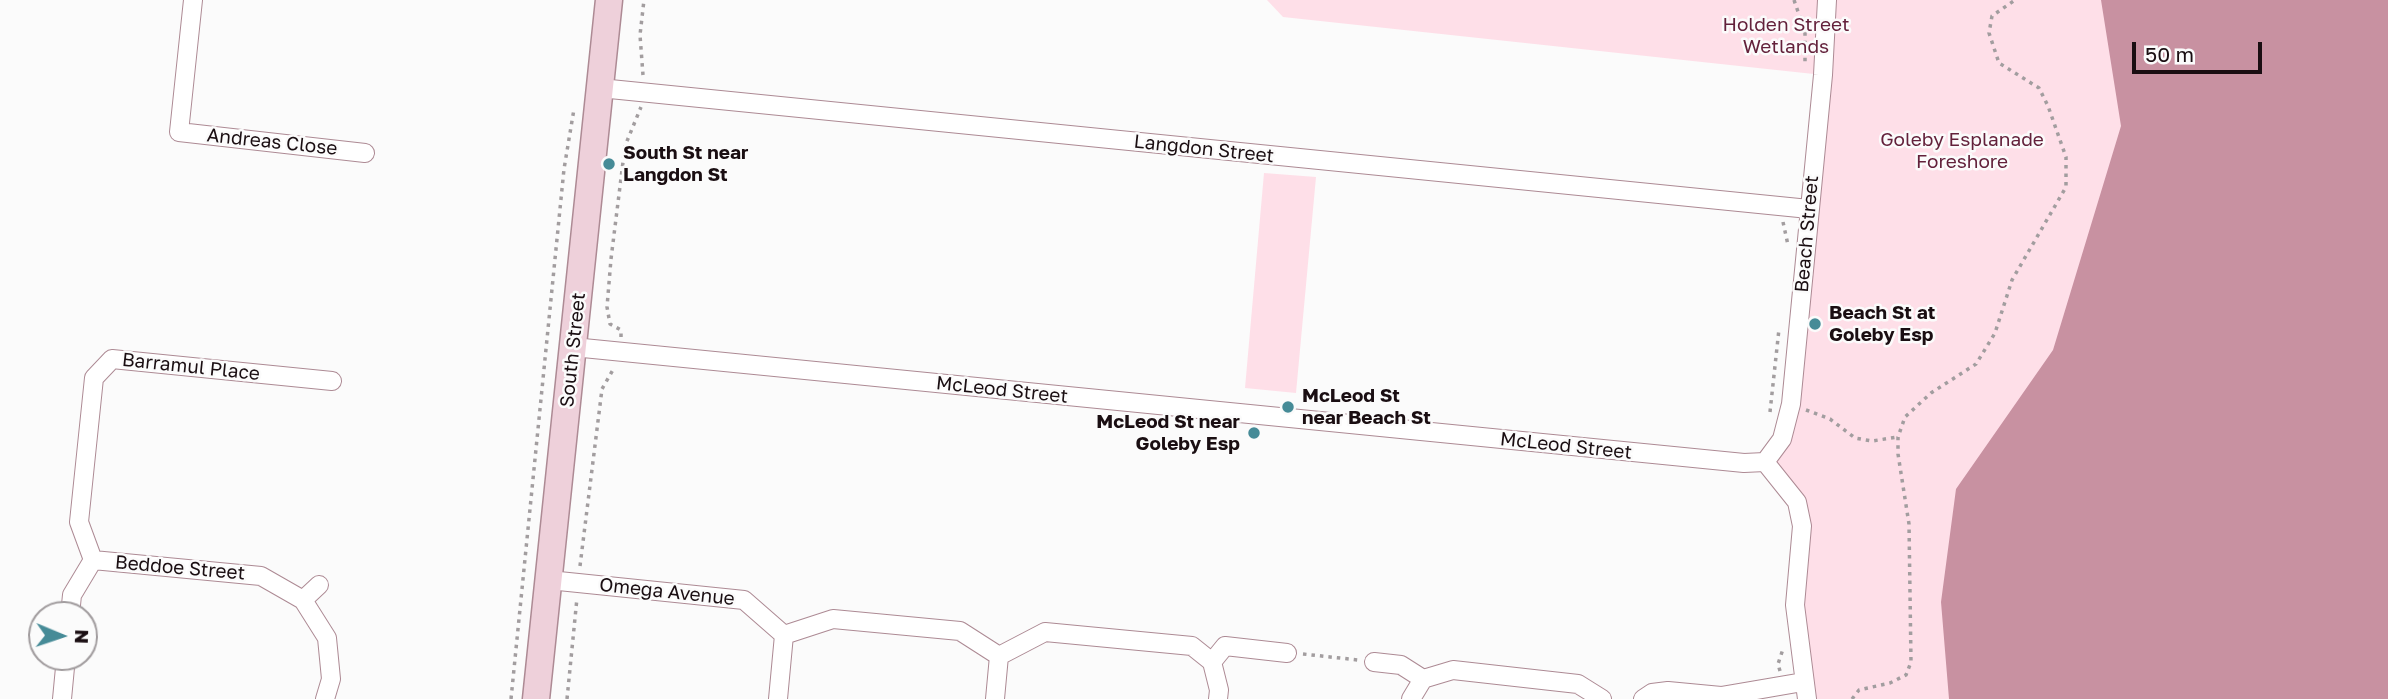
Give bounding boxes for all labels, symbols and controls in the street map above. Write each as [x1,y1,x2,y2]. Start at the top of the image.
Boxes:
park label: Holden Street Wetlands [1722,14,1850,58]
scale bar [2136,28,2266,72]
text: 50 m [2145,41,2194,67]
street label: Andreas Close [206,124,338,160]
park label: Goleby Esplanade Foreshore [1880,129,2044,173]
street label: Langdon Street [1133,130,1275,168]
place label: South St near Langdon St [623,142,748,186]
marker: South St near Langdon St [601,156,617,172]
street label: Beach Street [1791,174,1823,294]
street label: South Street [556,291,590,409]
place label: Beach St at Goleby Esp [1829,302,1935,346]
marker: Beach St at Goleby Esp [1807,316,1823,332]
street label: Barramul Place [121,348,261,386]
street label: McLeod Street [935,372,1069,408]
place label: McLeod St near Beach St [1302,385,1431,429]
marker: McLeod St near Beach St [1280,399,1296,415]
place label: McLeod St near Goleby Esp [1096,411,1240,455]
marker: McLeod St near Goleby Esp [1246,425,1262,441]
street label: McLeod Street [1499,428,1633,464]
street label: Beddoe Street [114,551,246,585]
street label: Omega Avenue [598,574,736,610]
north arrow [28,601,98,671]
text: N [71,629,94,644]

